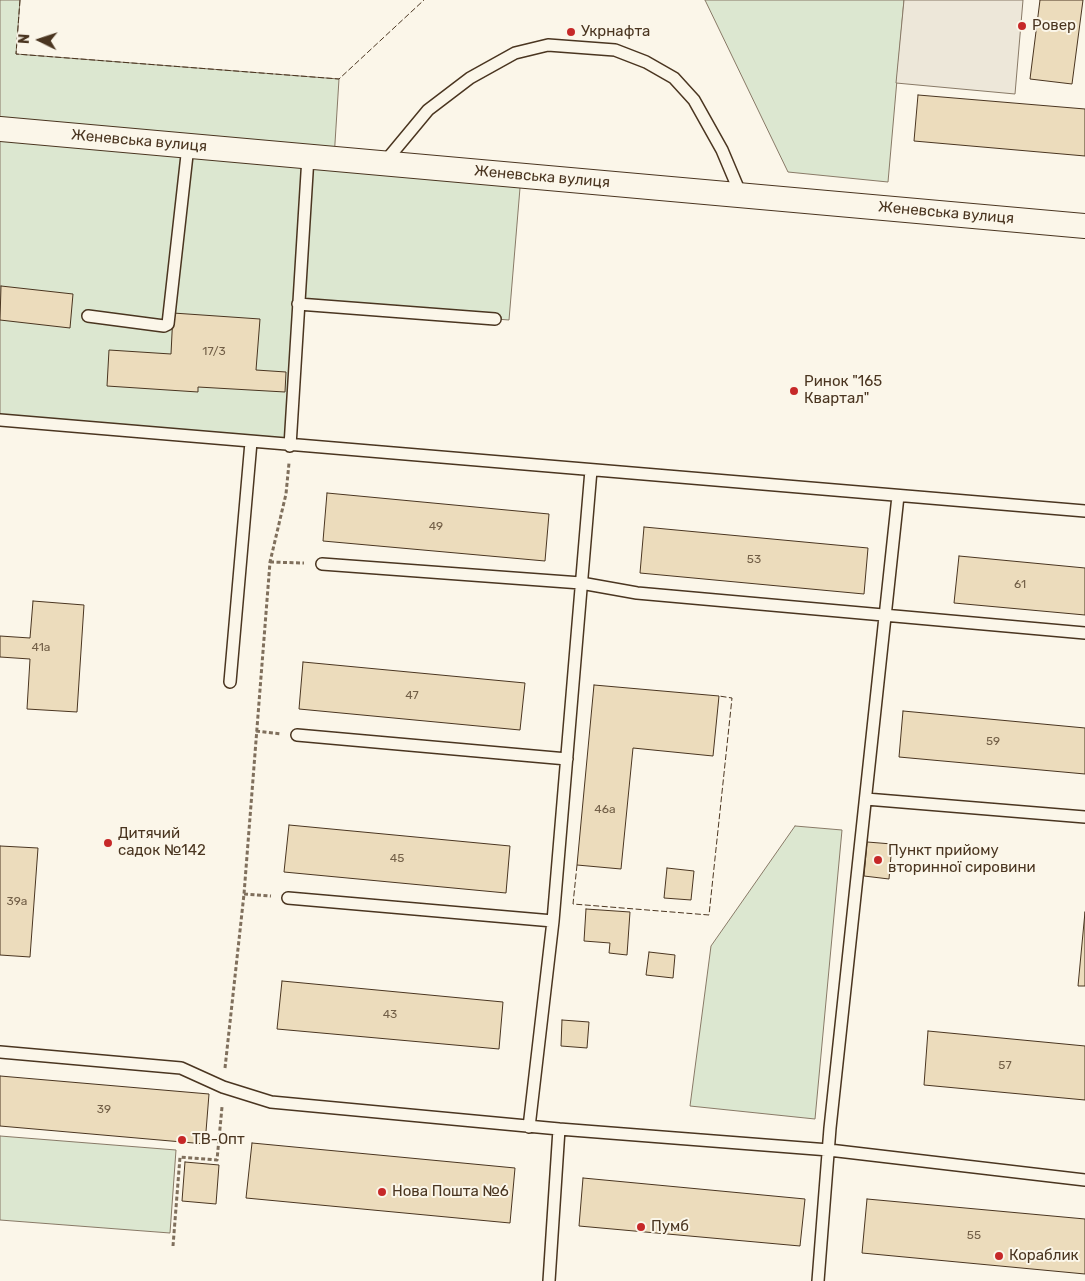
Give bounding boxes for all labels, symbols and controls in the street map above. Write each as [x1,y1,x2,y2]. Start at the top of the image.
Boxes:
north arrow [15,15,65,65]
place label: Ровер [1032,17,1076,35]
marker: Ровер [1016,20,1028,32]
place label: Укрнафта [581,23,650,41]
marker: Укрнафта [565,26,577,38]
text: N [16,33,33,45]
street label: Женевська вулиця [70,126,208,156]
street label: Женевська вулиця [473,162,611,192]
street label: Женевська вулиця [877,198,1015,228]
house number: 17/3 [202,345,226,359]
place label: Ринок "165 Квартал" [804,373,882,408]
marker: Ринок "165 Квартал" [788,385,800,397]
house number: 49 [429,520,443,534]
house number: 53 [747,553,761,567]
house number: 61 [1014,578,1026,592]
house number: 41а [32,641,50,655]
house number: 47 [405,689,419,703]
house number: 59 [986,735,1000,749]
house number: 46а [594,803,616,817]
place label: Дитячий садок №142 [118,825,206,860]
marker: Дитячий садок №142 [102,837,114,849]
place label: Пункт прийому вторинної сировини [888,842,1036,877]
house number: 45 [390,852,404,866]
marker: Пункт прийому вторинної сировини [872,854,884,866]
house number: 39а [7,895,27,909]
house number: 43 [383,1008,397,1022]
house number: 57 [998,1059,1012,1073]
house number: 39 [97,1103,111,1117]
place label: ТВ-Опт [192,1131,245,1149]
marker: ТВ-Опт [176,1134,188,1146]
place label: Нова Пошта №6 [392,1183,509,1201]
marker: Нова Пошта №6 [376,1186,388,1198]
place label: Пумб [651,1218,689,1236]
marker: Пумб [635,1221,647,1233]
house number: 55 [967,1229,981,1243]
place label: Кораблик [1009,1247,1079,1265]
marker: Кораблик [993,1250,1005,1262]

